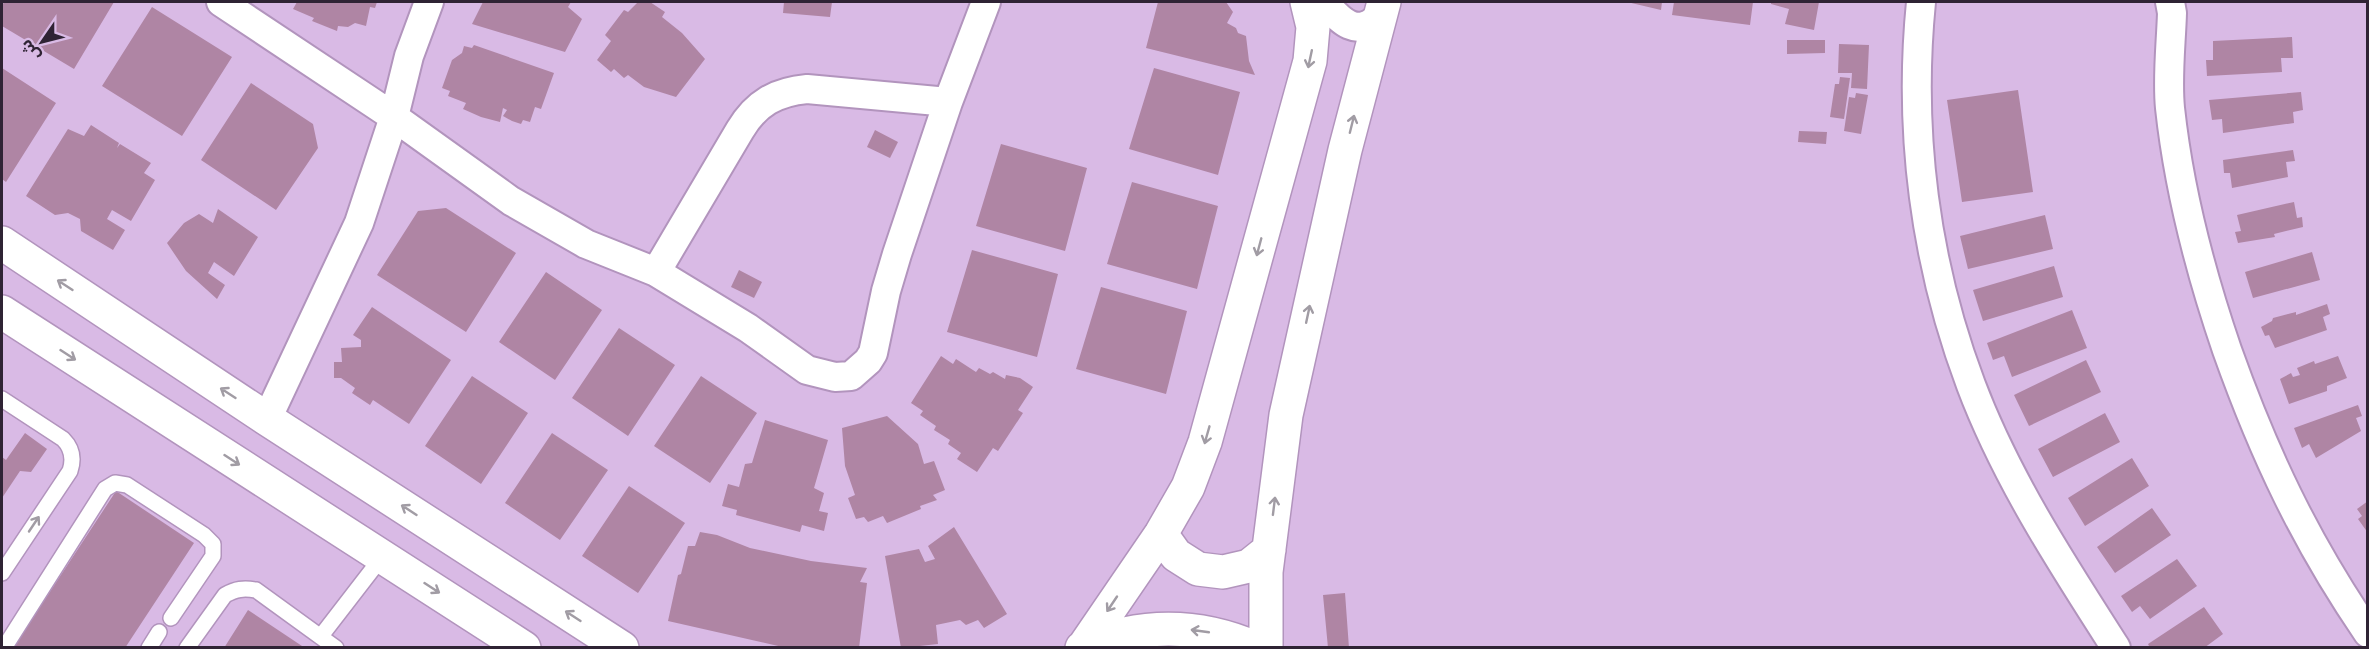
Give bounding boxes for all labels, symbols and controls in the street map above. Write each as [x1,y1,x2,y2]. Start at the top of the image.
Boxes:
north arrow [12,12,72,72]
text: ش [15,36,44,65]
one-way arrow [1304,49,1315,68]
one-way arrow [1347,115,1359,134]
one-way arrow [1252,237,1264,256]
one-way arrow [57,279,74,291]
one-way arrow [1303,304,1314,324]
one-way arrow [60,349,76,361]
one-way arrow [219,386,236,399]
one-way arrow [1201,425,1212,444]
one-way arrow [224,454,241,467]
one-way arrow [1269,496,1280,516]
one-way arrow [401,504,418,516]
one-way arrow [28,517,40,533]
one-way arrow [423,583,440,595]
one-way arrow [1106,595,1118,612]
one-way arrow [565,610,581,622]
one-way arrow [1190,625,1210,636]

